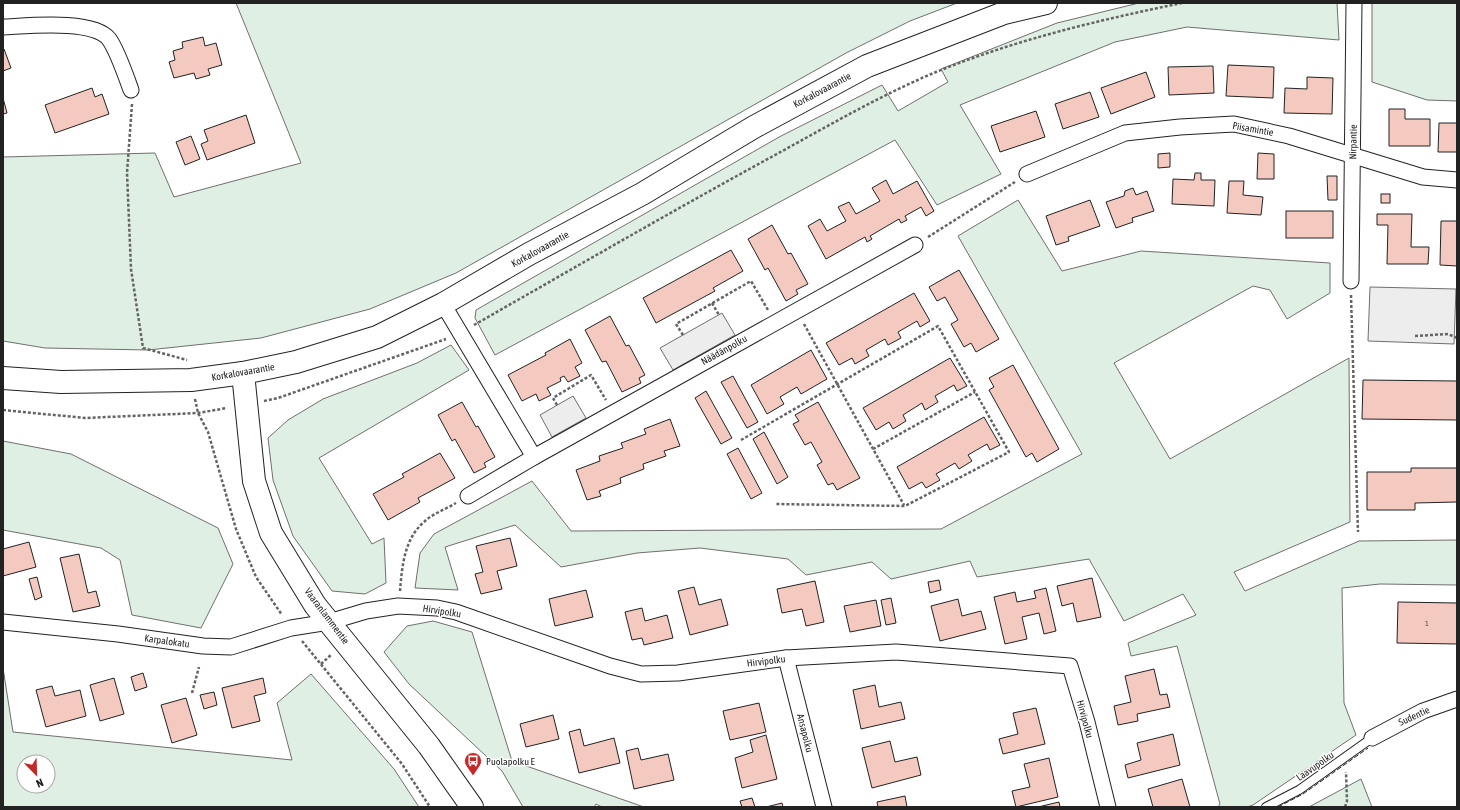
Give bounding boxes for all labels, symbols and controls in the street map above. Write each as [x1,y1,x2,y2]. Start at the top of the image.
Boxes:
street label: Korkalovaarantie [791,70,853,110]
street label: Piisamintie [1232,120,1275,138]
street label: Nirpantie [1347,124,1359,160]
street label: Korkalovaarantie [509,228,571,269]
street label: Näädänpolku [699,333,749,367]
street label: Korkalovaarantie [211,361,276,383]
street label: Vaaranlammentie [302,586,352,646]
street label: Hirvipolku [422,603,462,619]
house number: 1 [1425,619,1429,628]
street label: Karpalokatu [144,632,191,650]
street label: Hirvipolku [746,653,786,669]
street label: Hirvipolku [1075,699,1095,739]
street label: Sudentie [1397,704,1432,728]
street label: Ansapolku [795,713,815,754]
street label: Laavupolku [1294,749,1336,783]
bus stop icon: Puolapolku E [463,751,483,776]
north arrow [16,754,56,794]
place label: Puolapolku E [486,756,535,767]
text: N [35,776,45,790]

